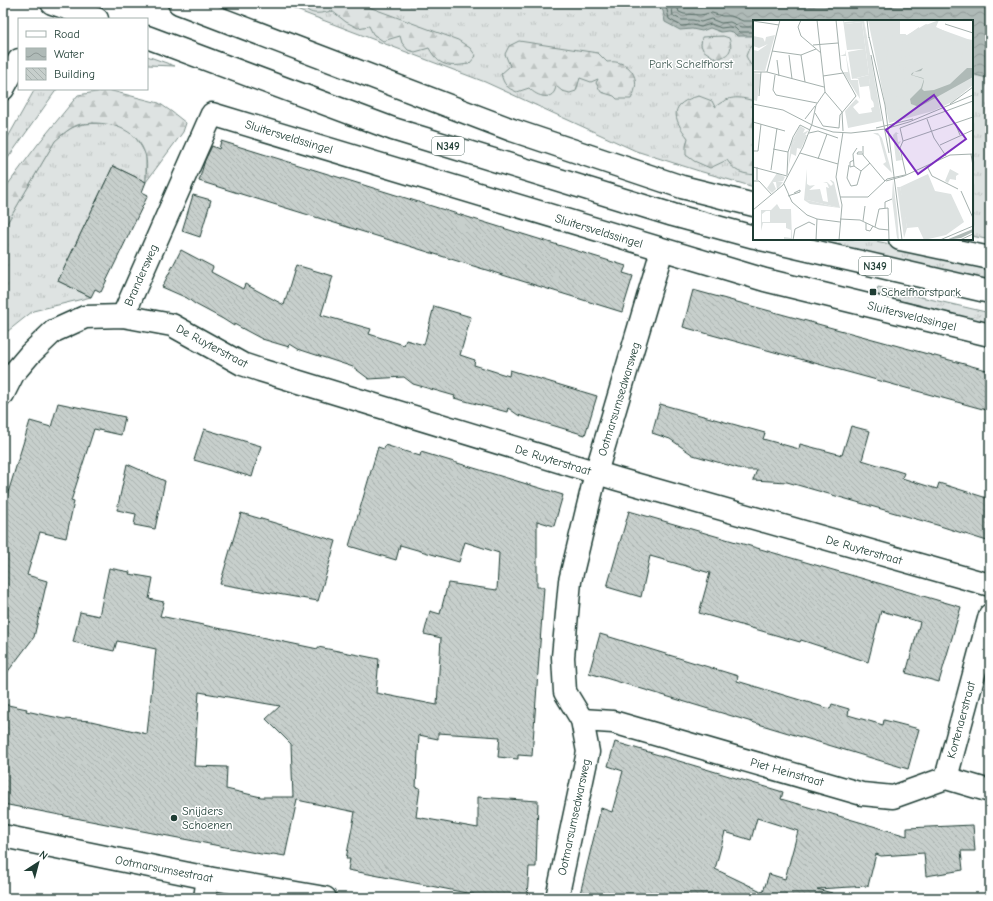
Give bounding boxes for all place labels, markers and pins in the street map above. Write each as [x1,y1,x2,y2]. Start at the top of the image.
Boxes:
place label: Schelfhorstpark [881,285,961,299]
marker: Schelfhorstpark [868,287,878,297]
place label: Snijders Schoenen [182,804,232,832]
marker: Snijders Schoenen [169,813,179,823]

